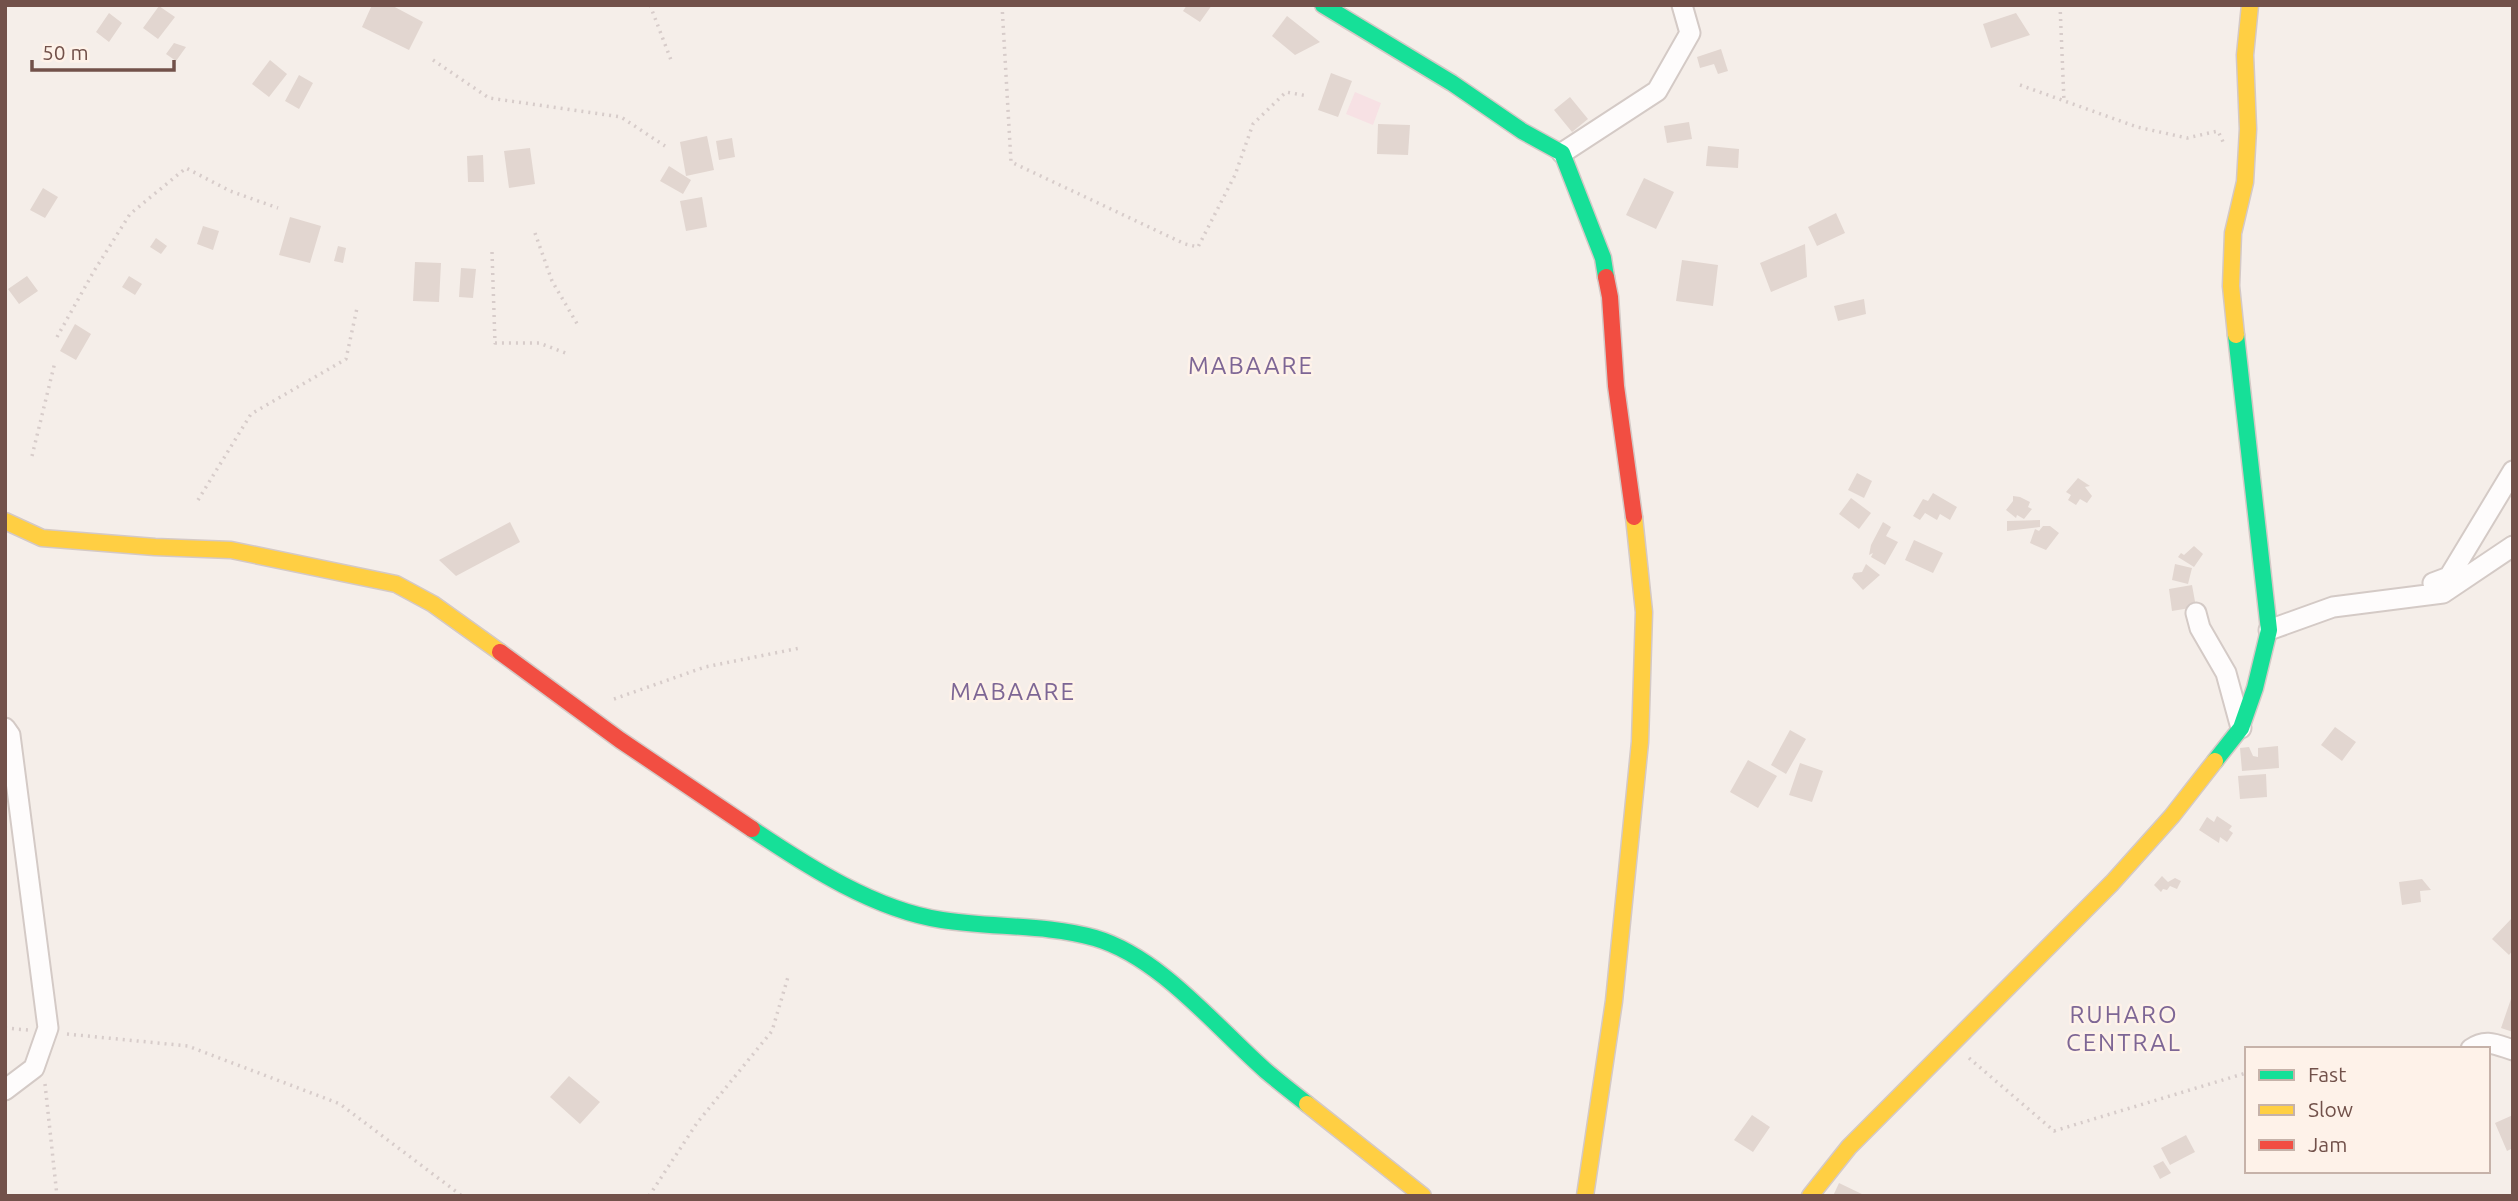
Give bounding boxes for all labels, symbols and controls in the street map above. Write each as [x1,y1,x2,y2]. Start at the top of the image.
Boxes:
scale bar [32,28,173,72]
text: 50 m [42,40,89,64]
district label: MABAARE [1188,352,1314,379]
district label: MABAARE [950,678,1076,705]
district label: RUHARO CENTRAL [2066,1001,2182,1056]
legend [2245,1047,2490,1173]
text: Fast [2308,1062,2346,1086]
text: Slow [2308,1097,2353,1121]
text: Jam [2308,1132,2347,1156]

